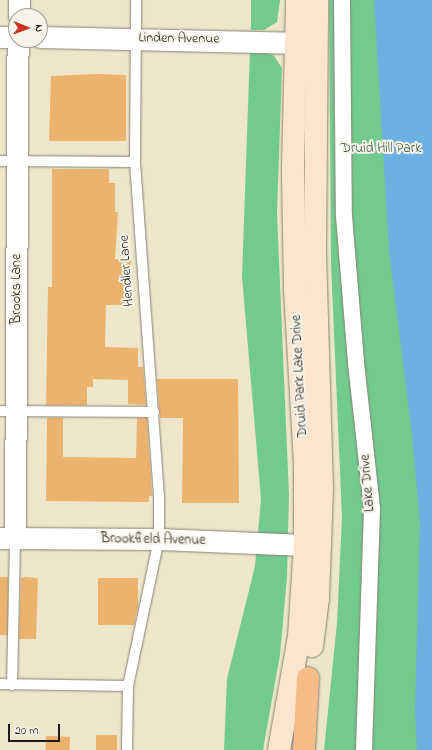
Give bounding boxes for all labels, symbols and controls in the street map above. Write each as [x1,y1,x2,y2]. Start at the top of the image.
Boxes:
north arrow [8,8,48,48]
text: N [31,24,47,32]
street label: Linden Avenue [138,30,220,48]
park label: Druid Hill Park [341,141,421,157]
street label: Hendler Lane [116,235,138,307]
street label: Brooks Lane [9,254,25,324]
street label: Druid Park Lake Drive [288,314,312,438]
street label: Lake Drive [357,453,379,513]
street label: Brookfield Avenue [100,531,206,549]
scale bar [10,716,62,742]
text: 20 m [15,722,38,740]

